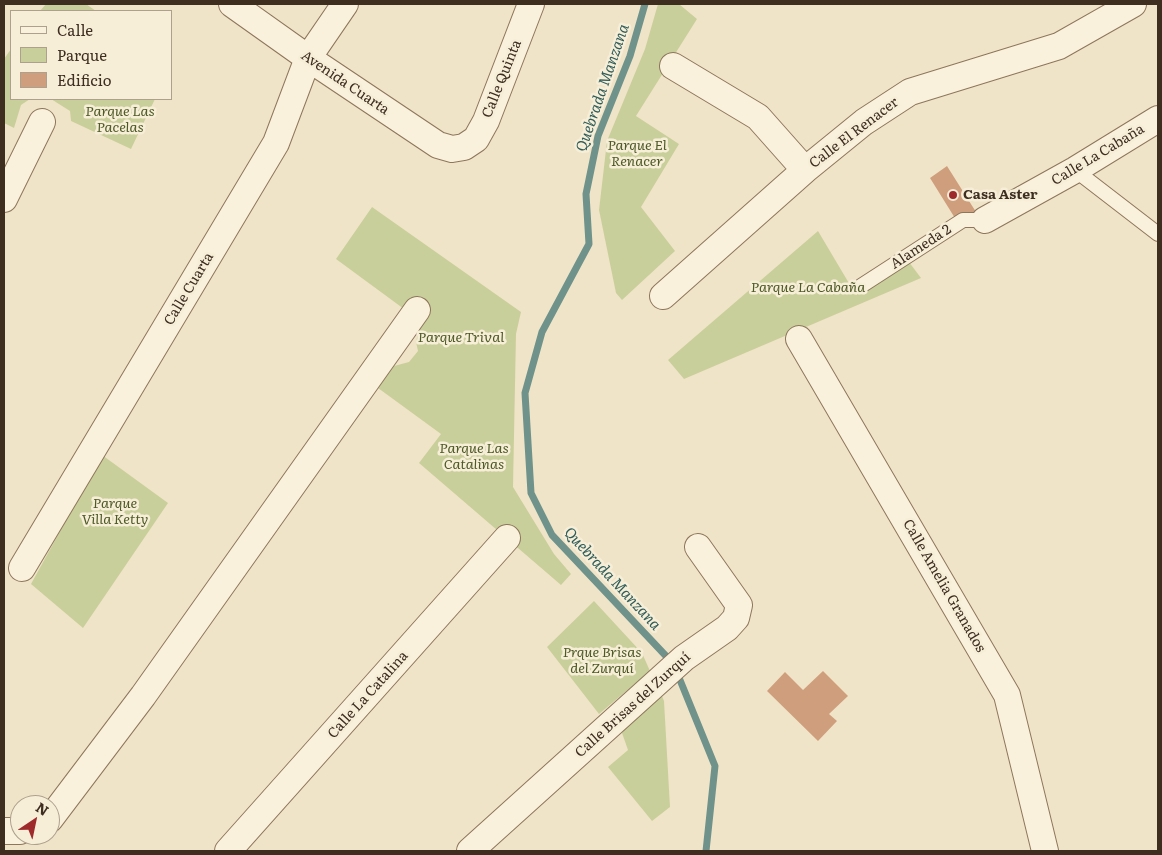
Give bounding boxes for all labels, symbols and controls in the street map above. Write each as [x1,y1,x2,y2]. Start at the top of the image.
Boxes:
legend [10,10,172,100]
text: Calle [57,18,93,41]
water label: Quebrada Manzana [573,22,633,154]
street label: Calle Quinta [479,38,525,120]
text: Parque [57,43,107,66]
street label: Avenida Cuarta [298,47,392,119]
text: Edificio [57,68,112,91]
street label: Calle El Renacer [806,94,902,172]
park label: Parque Las Pacelas [85,104,155,136]
street label: Calle La Cabaña [1049,121,1147,189]
park label: Parque El Renacer [607,138,667,170]
place label: Casa Aster [963,187,1038,203]
marker: Casa Aster [947,189,959,201]
street label: Alameda 2 [887,221,955,273]
street label: Calle Cuarta [161,250,217,328]
park label: Parque La Cabaña [751,280,865,296]
park label: Parque Trival [418,330,504,346]
park label: Parque Las Catalinas [439,441,509,474]
park label: Parque Villa Ketty [82,496,148,528]
street label: Calle Amelia Granados [899,517,989,655]
water label: Quebrada Manzana [560,524,664,634]
park label: Prque Brisas del Zurquí [563,645,641,678]
street label: Calle La Catalina [324,648,412,742]
street label: Calle Brisas del Zurquí [572,649,694,761]
north arrow [10,795,60,845]
text: N [32,797,53,820]

